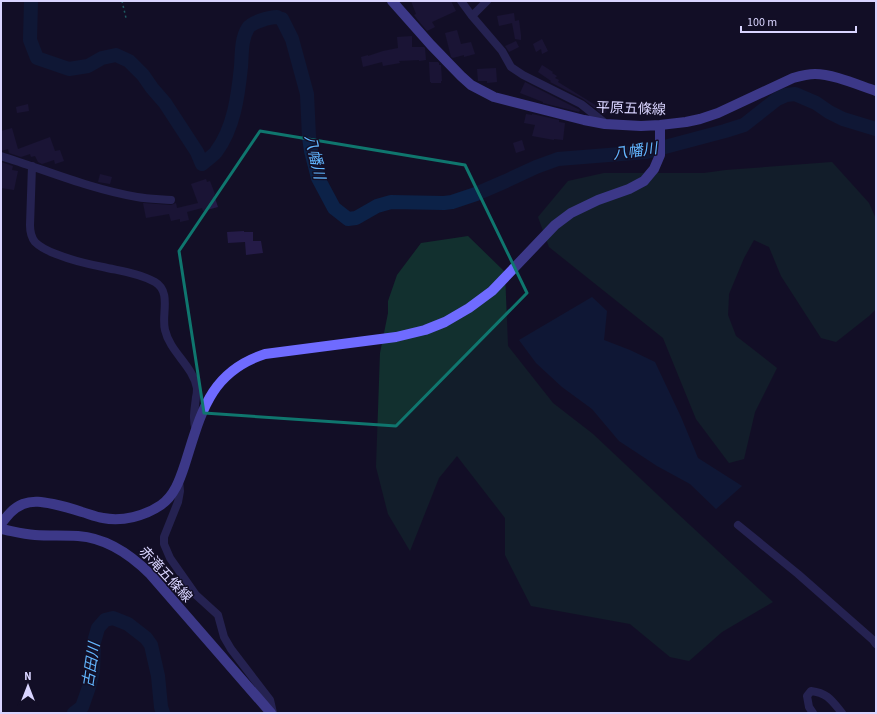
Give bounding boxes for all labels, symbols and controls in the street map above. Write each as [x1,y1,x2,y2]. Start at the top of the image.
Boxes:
scale bar [741,8,856,34]
text: 100 m [747,14,777,31]
street label: 平原五條線 [596,98,666,120]
water label: 八幡川 [299,133,330,183]
water label: 八幡川 [611,138,661,165]
street label: 赤滝五條線 [134,542,196,607]
water label: 古田川 [78,639,106,689]
north arrow [8,666,48,706]
text: N [24,669,32,684]

